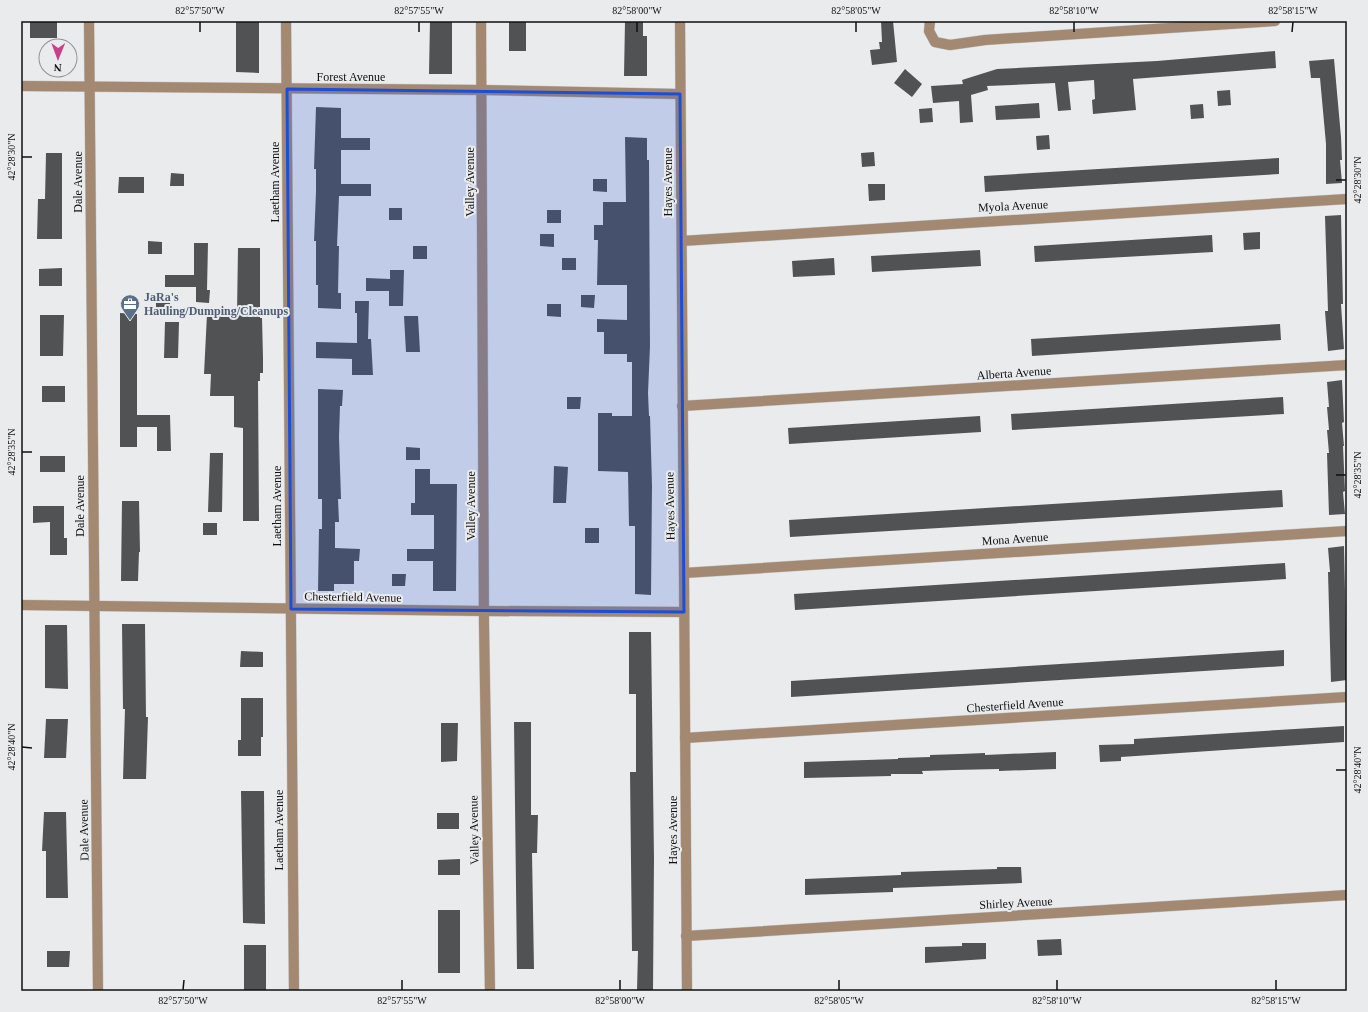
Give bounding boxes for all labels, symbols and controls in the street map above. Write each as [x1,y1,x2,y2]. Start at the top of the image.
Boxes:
text: 82°57'50"W [175,5,225,16]
text: 82°57'55"W [394,5,444,16]
text: 82°58'00"W [612,5,662,16]
text: 82°58'05"W [831,5,881,16]
text: 82°58'10"W [1049,5,1099,16]
text: 82°58'15"W [1268,5,1318,16]
north arrow [38,38,78,78]
text: N [54,62,62,74]
street label: Forest Avenue [317,70,385,84]
text: 42°28'30"N [6,133,17,181]
street label: Laetham Avenue [268,142,282,222]
street label: Valley Avenue [463,147,477,217]
street label: Hayes Avenue [661,148,675,216]
street label: Dale Avenue [71,151,85,213]
text: 42°28'30"N [1352,156,1363,204]
street label: Myola Avenue [978,197,1048,215]
place label: JaRa's Hauling/Dumping/Cleanups [144,290,288,318]
office icon: JaRa's Hauling/Dumping/Cleanups [119,293,141,321]
street label: Alberta Avenue [976,363,1052,383]
text: 42°28'35"N [6,428,17,476]
text: 42°28'35"N [1352,451,1363,499]
street label: Laetham Avenue [270,466,284,546]
street label: Valley Avenue [464,471,478,541]
street label: Hayes Avenue [662,472,678,540]
street label: Dale Avenue [73,475,87,537]
street label: Mona Avenue [981,530,1049,548]
street label: Chesterfield Avenue [304,589,402,605]
street label: Chesterfield Avenue [966,695,1064,715]
text: 42°28'40"N [6,723,17,771]
text: 42°28'40"N [1352,746,1363,794]
street label: Laetham Avenue [272,790,286,870]
street label: Valley Avenue [466,795,482,865]
street label: Hayes Avenue [666,796,680,864]
street label: Dale Avenue [76,799,92,861]
street label: Shirley Avenue [979,894,1053,912]
text: 82°57'50"W [158,995,208,1006]
text: 82°57'55"W [377,995,427,1006]
text: 82°58'00"W [595,995,645,1006]
text: 82°58'05"W [814,995,864,1006]
text: 82°58'10"W [1032,995,1082,1006]
text: 82°58'15"W [1251,995,1301,1006]

